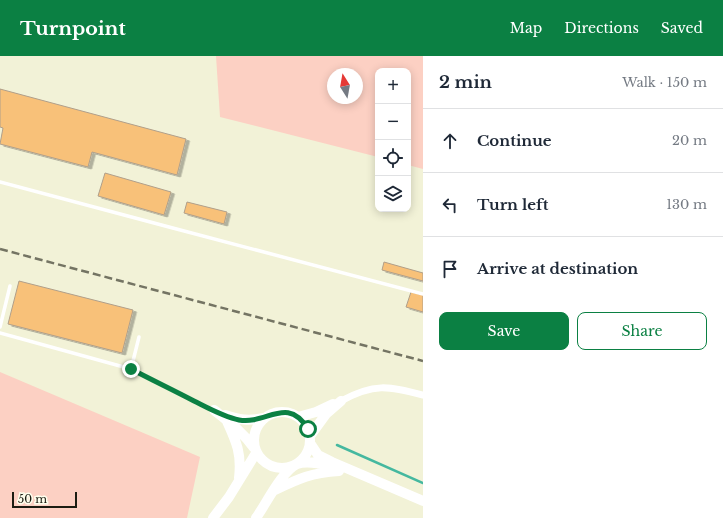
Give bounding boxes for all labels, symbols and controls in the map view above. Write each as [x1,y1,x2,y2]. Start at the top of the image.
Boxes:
text: Turnpoint [20,17,126,40]
text: Map [510,19,542,37]
text: Directions [564,19,639,37]
text: Saved [661,19,703,37]
north arrow [327,68,363,104]
map controls [375,68,411,212]
button: + [375,68,411,104]
text: 2 min [439,72,492,93]
text: Walk · 150 m [622,74,707,91]
button: − [375,104,411,140]
icon: ahead [439,130,461,152]
text: Continue [477,131,552,150]
text: 20 m [672,132,707,149]
button: locate [375,140,411,176]
button: layers [375,176,411,212]
icon: left [439,194,461,216]
text: Turn left [477,195,548,214]
text: 130 m [666,196,707,213]
icon: arrive [439,258,461,280]
text: Arrive at destination [477,259,638,278]
button: Save [439,312,569,350]
button: Share [577,312,707,350]
route end [122,360,140,378]
route start [299,420,317,438]
scale bar [12,490,77,509]
text: 50 m [18,492,47,506]

